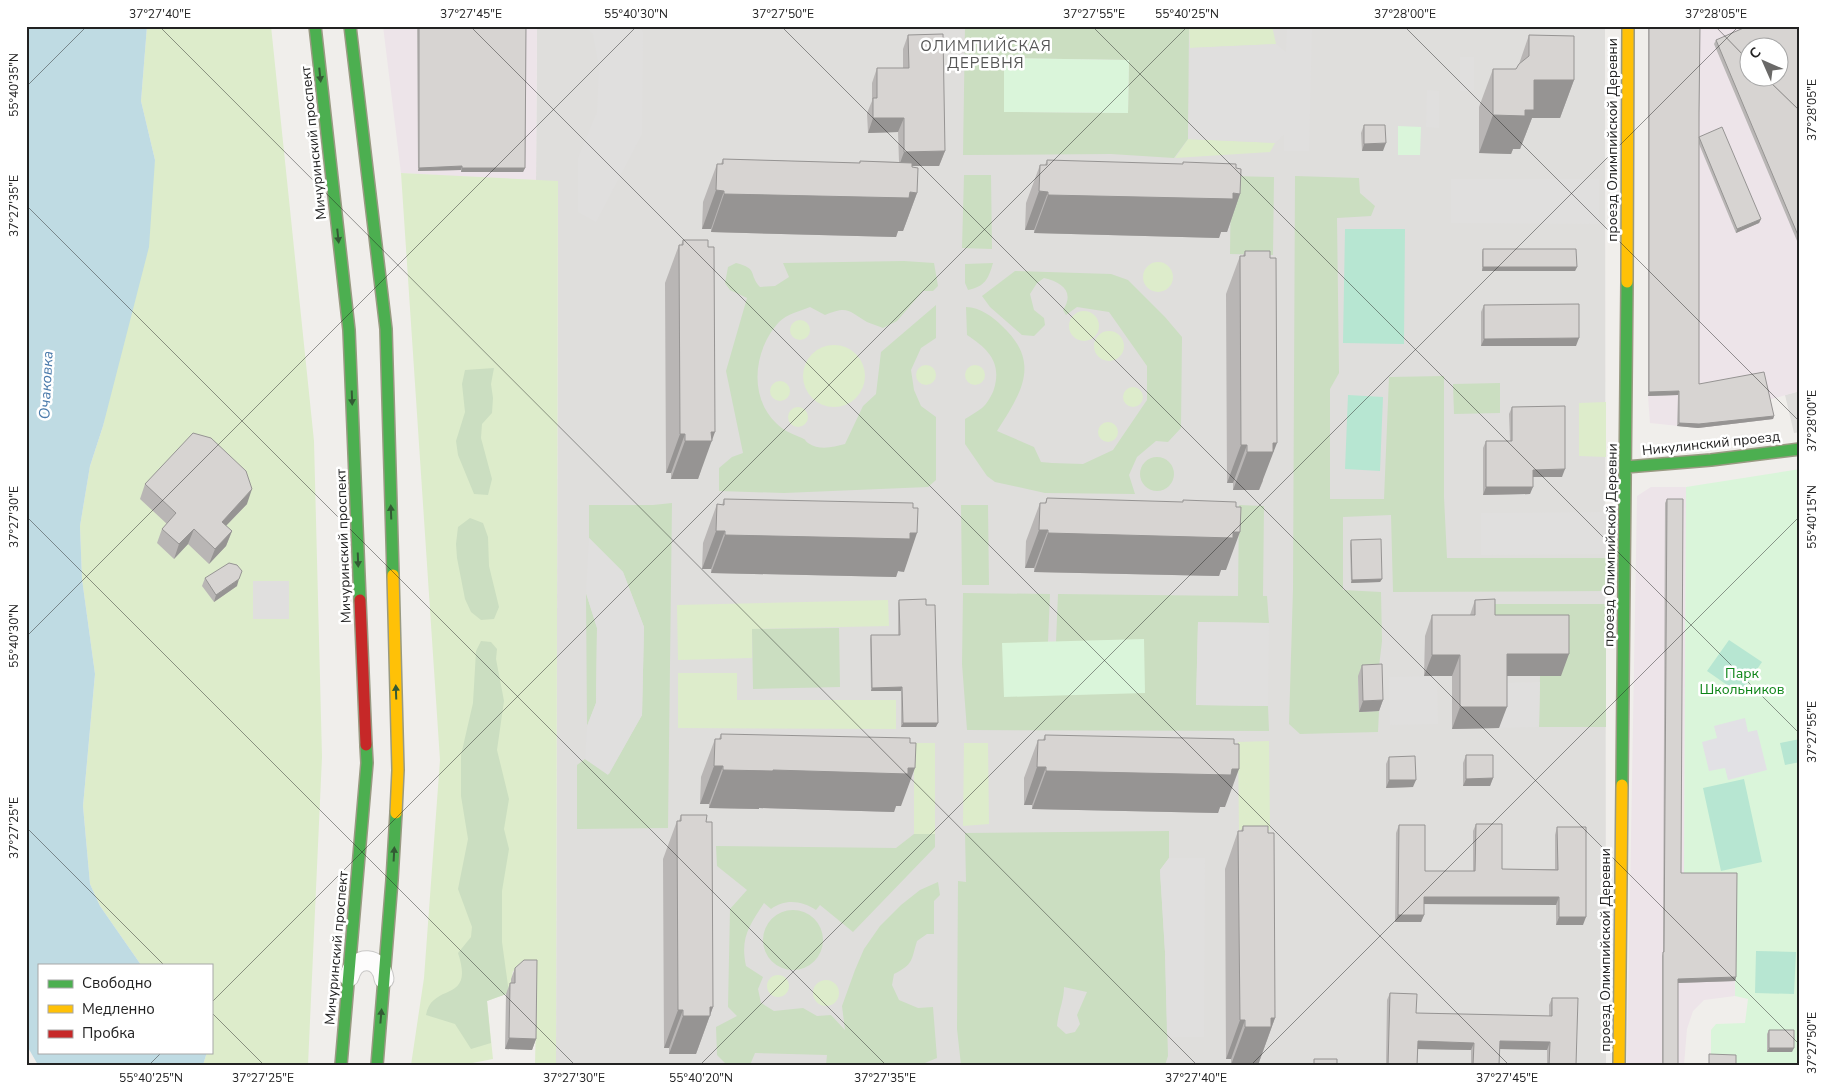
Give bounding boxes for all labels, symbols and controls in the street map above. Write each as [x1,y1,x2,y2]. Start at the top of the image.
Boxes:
text: 37°27'40"E [129,6,191,22]
text: 37°27'45"E [440,6,502,22]
text: 55°40'30"N [604,6,668,22]
text: 37°27'50"E [752,6,814,22]
text: 37°27'55"E [1063,6,1125,22]
text: 55°40'25"N [1155,6,1219,22]
text: 37°28'00"E [1374,6,1436,22]
text: 37°28'05"E [1685,6,1747,22]
district label: ОЛИМПИЙСКАЯ ДЕРЕВНЯ [920,36,1052,73]
street label: проезд Олимпийской Деревни [1603,38,1622,242]
north arrow [1738,38,1788,88]
text: С [1745,43,1766,63]
text: 55°40'35"N [6,53,22,117]
street label: Мичуринский проспект [296,64,331,221]
one-way arrow [316,67,324,83]
text: 37°28'05"E [1804,79,1820,141]
text: 37°27'35"E [6,175,22,237]
one-way arrow [334,228,342,244]
water label: Очаковка [34,350,58,420]
one-way arrow [348,390,356,406]
text: 37°28'00"E [1804,390,1820,452]
street label: Никулинский проезд [1641,427,1781,460]
street label: проезд Олимпийской Деревни [1599,443,1622,647]
street label: Мичуринский проспект [331,468,356,623]
text: 55°40'15"N [1804,485,1820,549]
text: 37°27'30"E [6,486,22,548]
one-way arrow [387,504,395,520]
one-way arrow [355,553,363,569]
text: 55°40'30"N [6,604,22,668]
park label: Парк Школьников [1700,664,1785,699]
one-way arrow [392,684,400,700]
text: 37°27'55"E [1804,701,1820,763]
text: 37°27'25"E [6,797,22,859]
one-way arrow [390,846,398,862]
street label: проезд Олимпийской Деревни [1596,848,1615,1052]
street label: Мичуринский проспект [320,870,353,1026]
legend [38,964,212,1054]
text: Свободно [82,973,152,993]
text: Медленно [82,999,155,1019]
one-way arrow [377,1008,385,1024]
text: 37°27'50"E [1804,1012,1820,1074]
text: Пробка [82,1023,135,1043]
text: 55°40'25"N [119,1070,183,1086]
text: 37°27'25"E [232,1070,294,1086]
text: 37°27'30"E [543,1070,605,1086]
text: 55°40'20"N [669,1070,733,1086]
text: 37°27'35"E [854,1070,916,1086]
text: 37°27'40"E [1165,1070,1227,1086]
text: 37°27'45"E [1476,1070,1538,1086]

